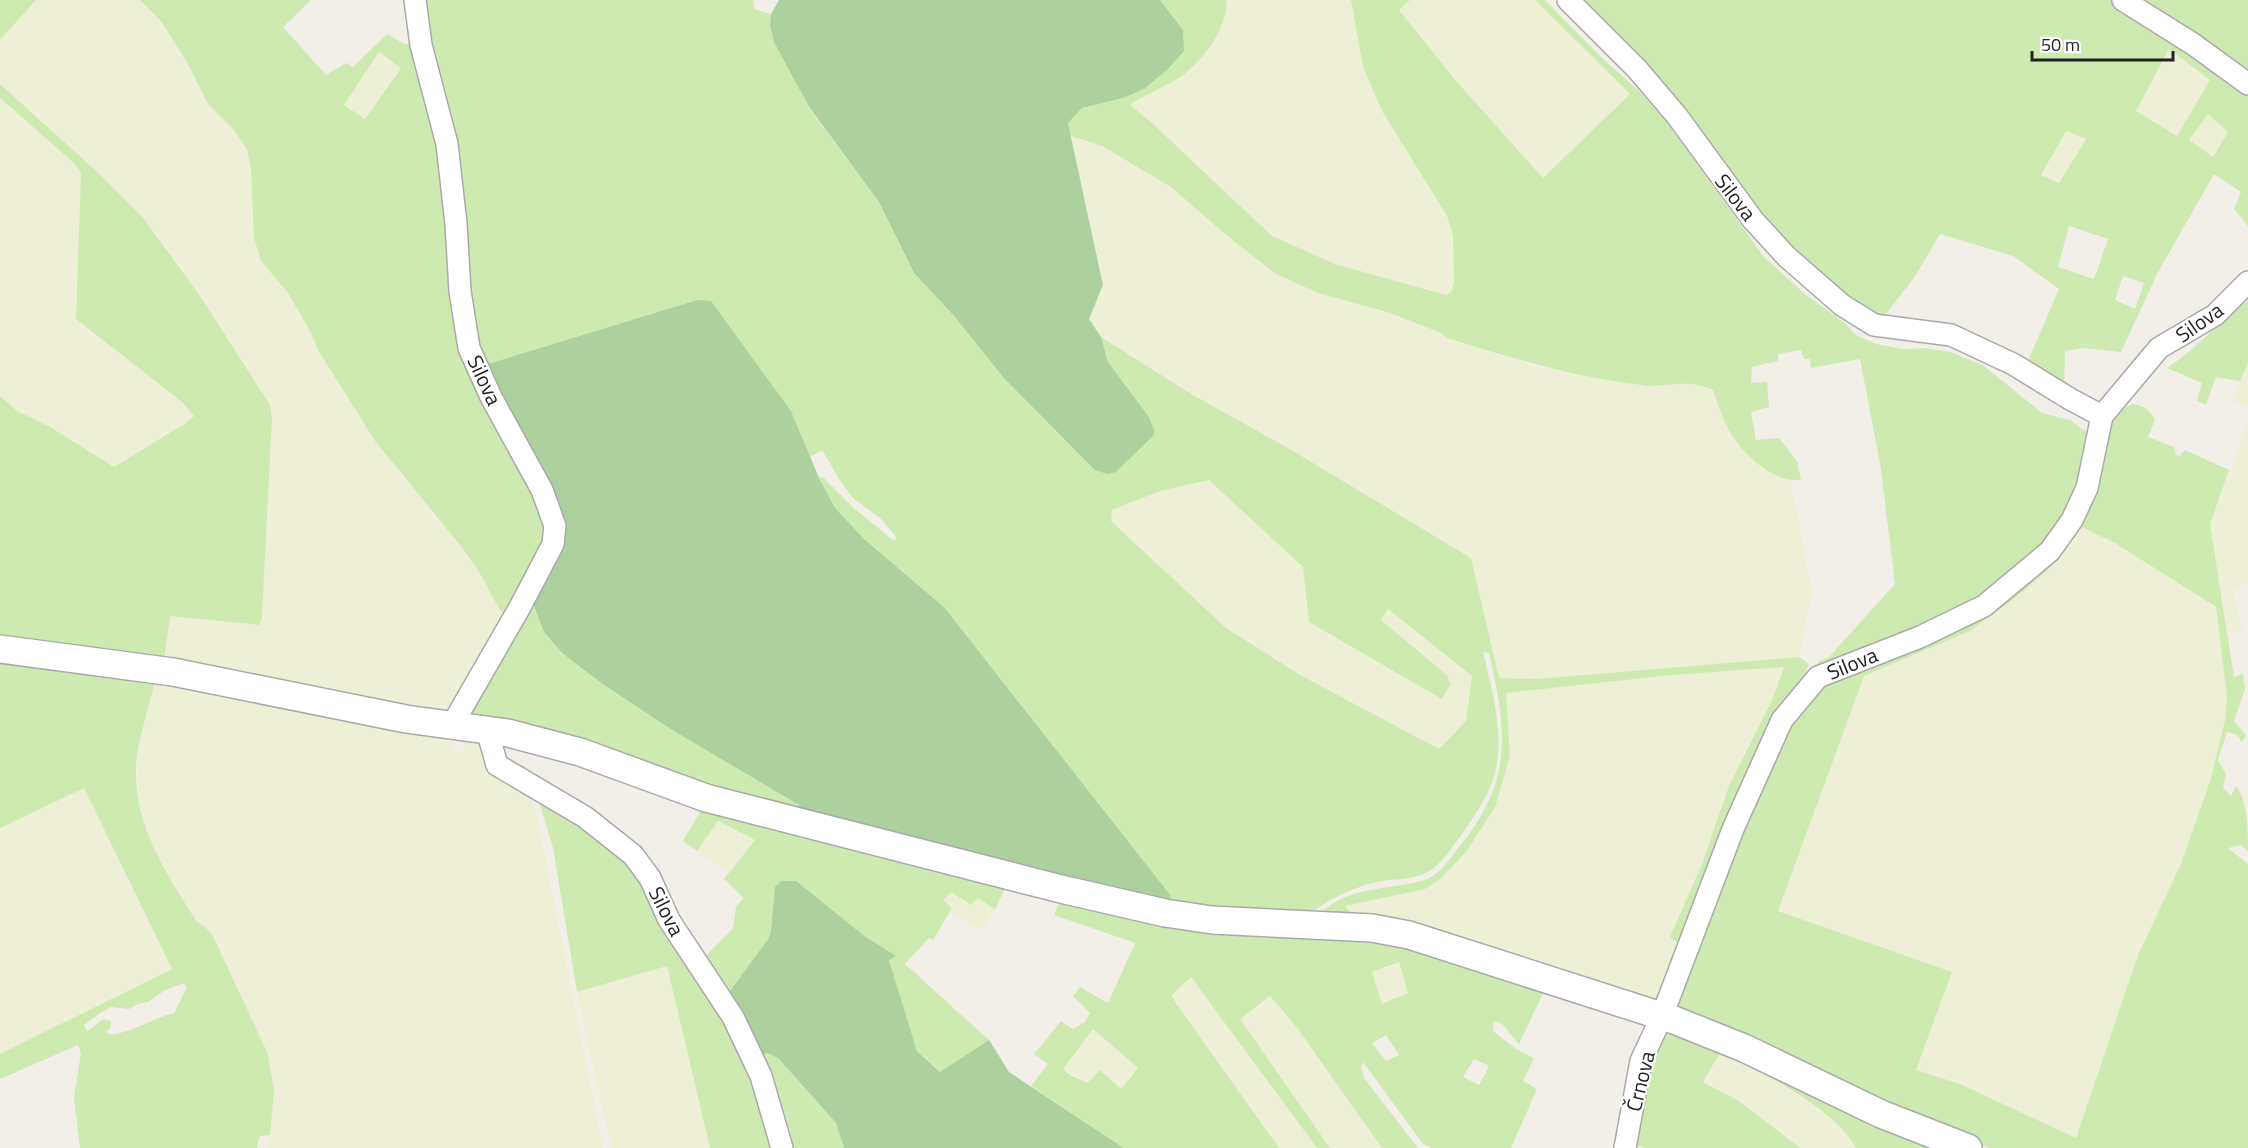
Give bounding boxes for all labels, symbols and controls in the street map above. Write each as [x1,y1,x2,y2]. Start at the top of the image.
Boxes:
scale bar [2032,24,2173,62]
text: 50 m [2041,31,2080,58]
street label: Silova [1707,167,1765,228]
street label: Silova [2168,294,2230,350]
street label: Silova [459,350,511,411]
street label: Silova [1822,638,1883,688]
street label: Silova [641,880,693,942]
street label: Črnova [1617,1047,1663,1115]

